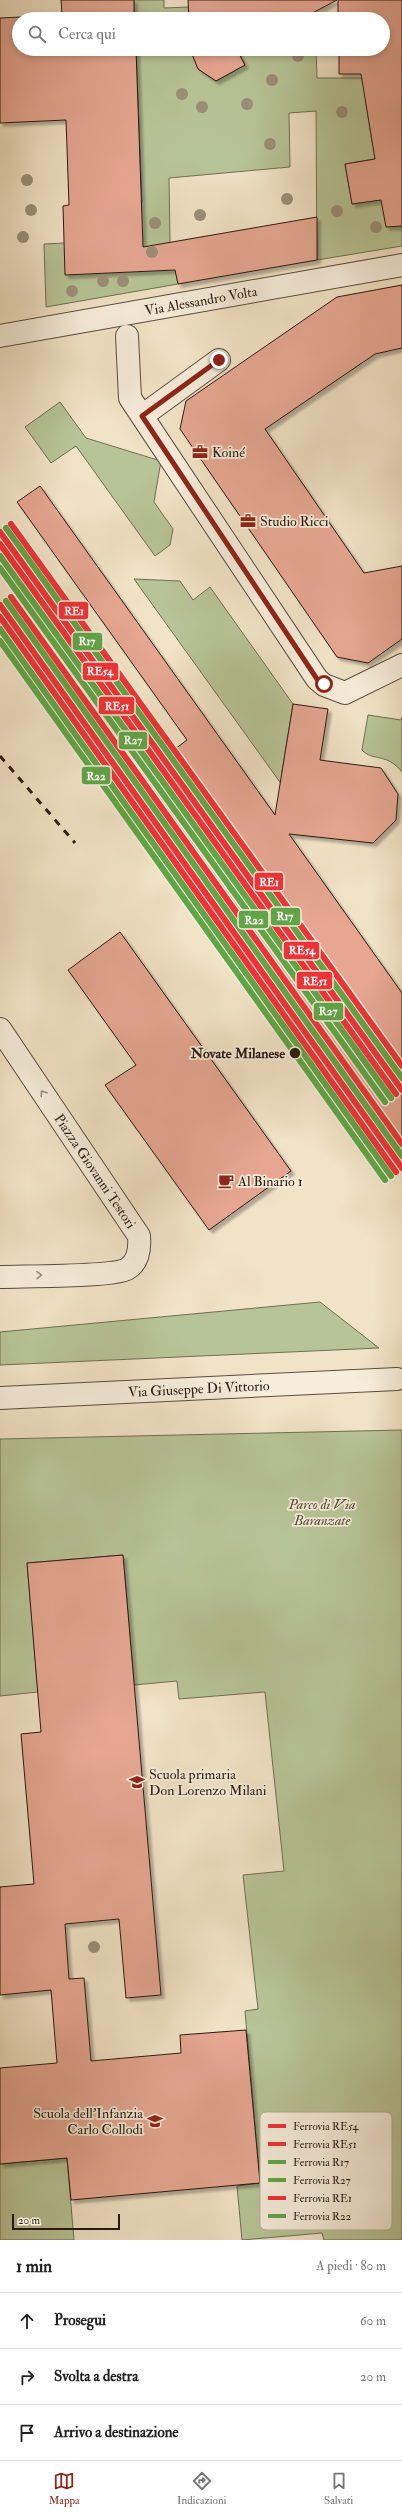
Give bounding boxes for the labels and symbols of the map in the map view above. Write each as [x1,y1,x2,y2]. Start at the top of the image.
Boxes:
street label: Via Alessandro Volta [143,283,259,319]
route end [210,351,228,369]
office icon: Koiné [191,443,209,461]
place label: Koiné [212,444,245,461]
office icon: Studio Ricci [239,512,257,530]
place label: Studio Ricci [260,513,329,530]
line badge: RE1 [58,601,89,620]
text: RE1 [64,605,84,618]
line badge: R17 [72,632,103,651]
text: R17 [79,635,96,648]
line badge: RE54 [82,662,119,681]
text: RE54 [87,665,114,679]
route start [315,675,333,693]
line badge: RE51 [98,696,135,715]
text: RE51 [105,700,129,713]
line badge: R27 [118,731,148,750]
text: R27 [124,734,143,747]
line badge: R22 [81,766,111,785]
text: R22 [86,770,106,783]
line badge: RE1 [254,872,284,891]
text: RE1 [259,876,279,889]
line badge: R17 [270,907,301,926]
line badge: R22 [238,910,269,929]
text: R17 [277,910,294,923]
text: R22 [244,914,264,927]
line badge: RE54 [283,941,320,960]
text: RE54 [289,944,316,958]
line badge: RE51 [296,971,333,990]
text: RE51 [303,975,327,988]
line badge: R27 [313,1002,344,1021]
text: R27 [319,1005,338,1018]
place label: Novate Milanese [190,1045,285,1062]
marker: Novate Milanese [288,1046,302,1060]
one-way arrow [41,1090,48,1097]
street label: Piazza Giovanni Testori [50,1111,140,1232]
cafe icon: Al Binario 1 [217,1172,235,1190]
place label: Al Binario 1 [237,1173,303,1190]
one-way arrow [36,1271,42,1280]
street label: Via Giuseppe Di Vittorio [128,1377,270,1401]
park label: Parco di Via Baranzate [288,1496,356,1529]
place label: Scuola primaria Don Lorenzo Milani [149,1766,267,1799]
school or university icon: Scuola primaria Don Lorenzo Milani [128,1773,146,1791]
place label: Scuola dell'Infanzia Carlo Collodi [33,2105,143,2138]
school or university icon: Scuola dell'Infanzia Carlo Collodi [146,2112,164,2130]
legend [260,2112,392,2230]
text: Ferrovia RE54 [293,2120,359,2133]
text: Ferrovia RE51 [293,2138,357,2151]
text: Ferrovia R17 [293,2156,349,2169]
text: Ferrovia R27 [293,2174,351,2187]
text: Ferrovia RE1 [293,2192,352,2205]
text: Ferrovia R22 [293,2210,352,2223]
scale bar [12,2212,120,2231]

